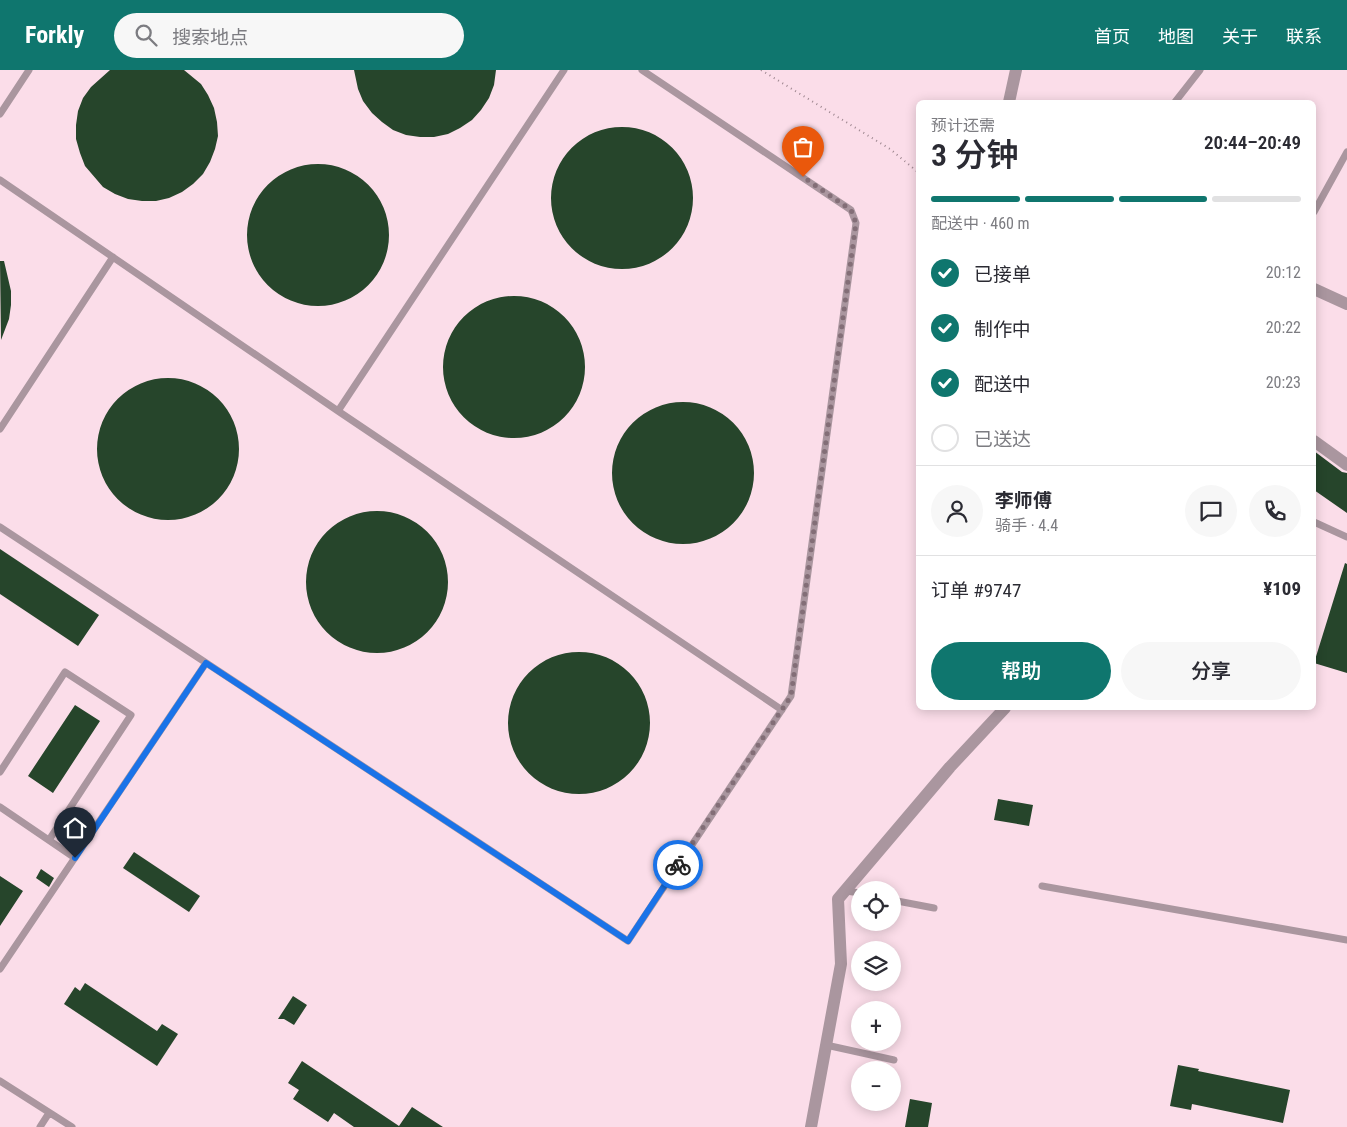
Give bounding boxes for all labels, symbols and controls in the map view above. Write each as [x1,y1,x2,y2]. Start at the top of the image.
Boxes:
search box [114,13,464,58]
text: Forkly [25,21,84,49]
icon: search [132,21,160,49]
text: 搜索地点 [172,26,248,49]
text: 首页 [1094,26,1130,47]
text: 地图 [1158,26,1194,47]
text: 关于 [1222,26,1258,47]
text: 联系 [1286,26,1322,47]
text: 预计还需 [931,116,995,135]
pin [782,126,824,177]
text: 20:44–20:49 [1204,131,1301,154]
icon: bag [789,133,817,161]
text: 3 分钟 [931,136,1018,174]
text: 配送中 · 460 m [931,214,1030,233]
icon: check [931,259,959,287]
text: 已接单 [974,263,1031,286]
text: 20:12 [1266,263,1301,282]
icon: check [931,314,959,342]
text: 制作中 [974,318,1031,341]
text: 20:22 [1266,318,1301,337]
icon: check [931,369,959,397]
text: 配送中 [974,373,1031,396]
text: 20:23 [1266,373,1301,392]
text: 已送达 [974,428,1031,451]
button: person [931,485,983,537]
button: chat [1185,485,1237,537]
button: phone [1249,485,1301,537]
text: 李师傅 [995,489,1052,512]
text: 骑手 · 4.4 [995,516,1058,535]
text: ¥109 [1263,577,1301,600]
text: 订单 #9747 [931,579,1021,602]
button: 帮助 [931,642,1111,700]
button: 分享 [1121,642,1301,700]
pin [54,807,96,858]
icon: home [61,814,89,842]
courier [653,840,703,890]
icon: bike [664,851,692,879]
map controls [851,881,901,1111]
button: locate [851,881,901,931]
button: layers [851,941,901,991]
button: + [851,1001,901,1051]
button: − [851,1061,901,1111]

